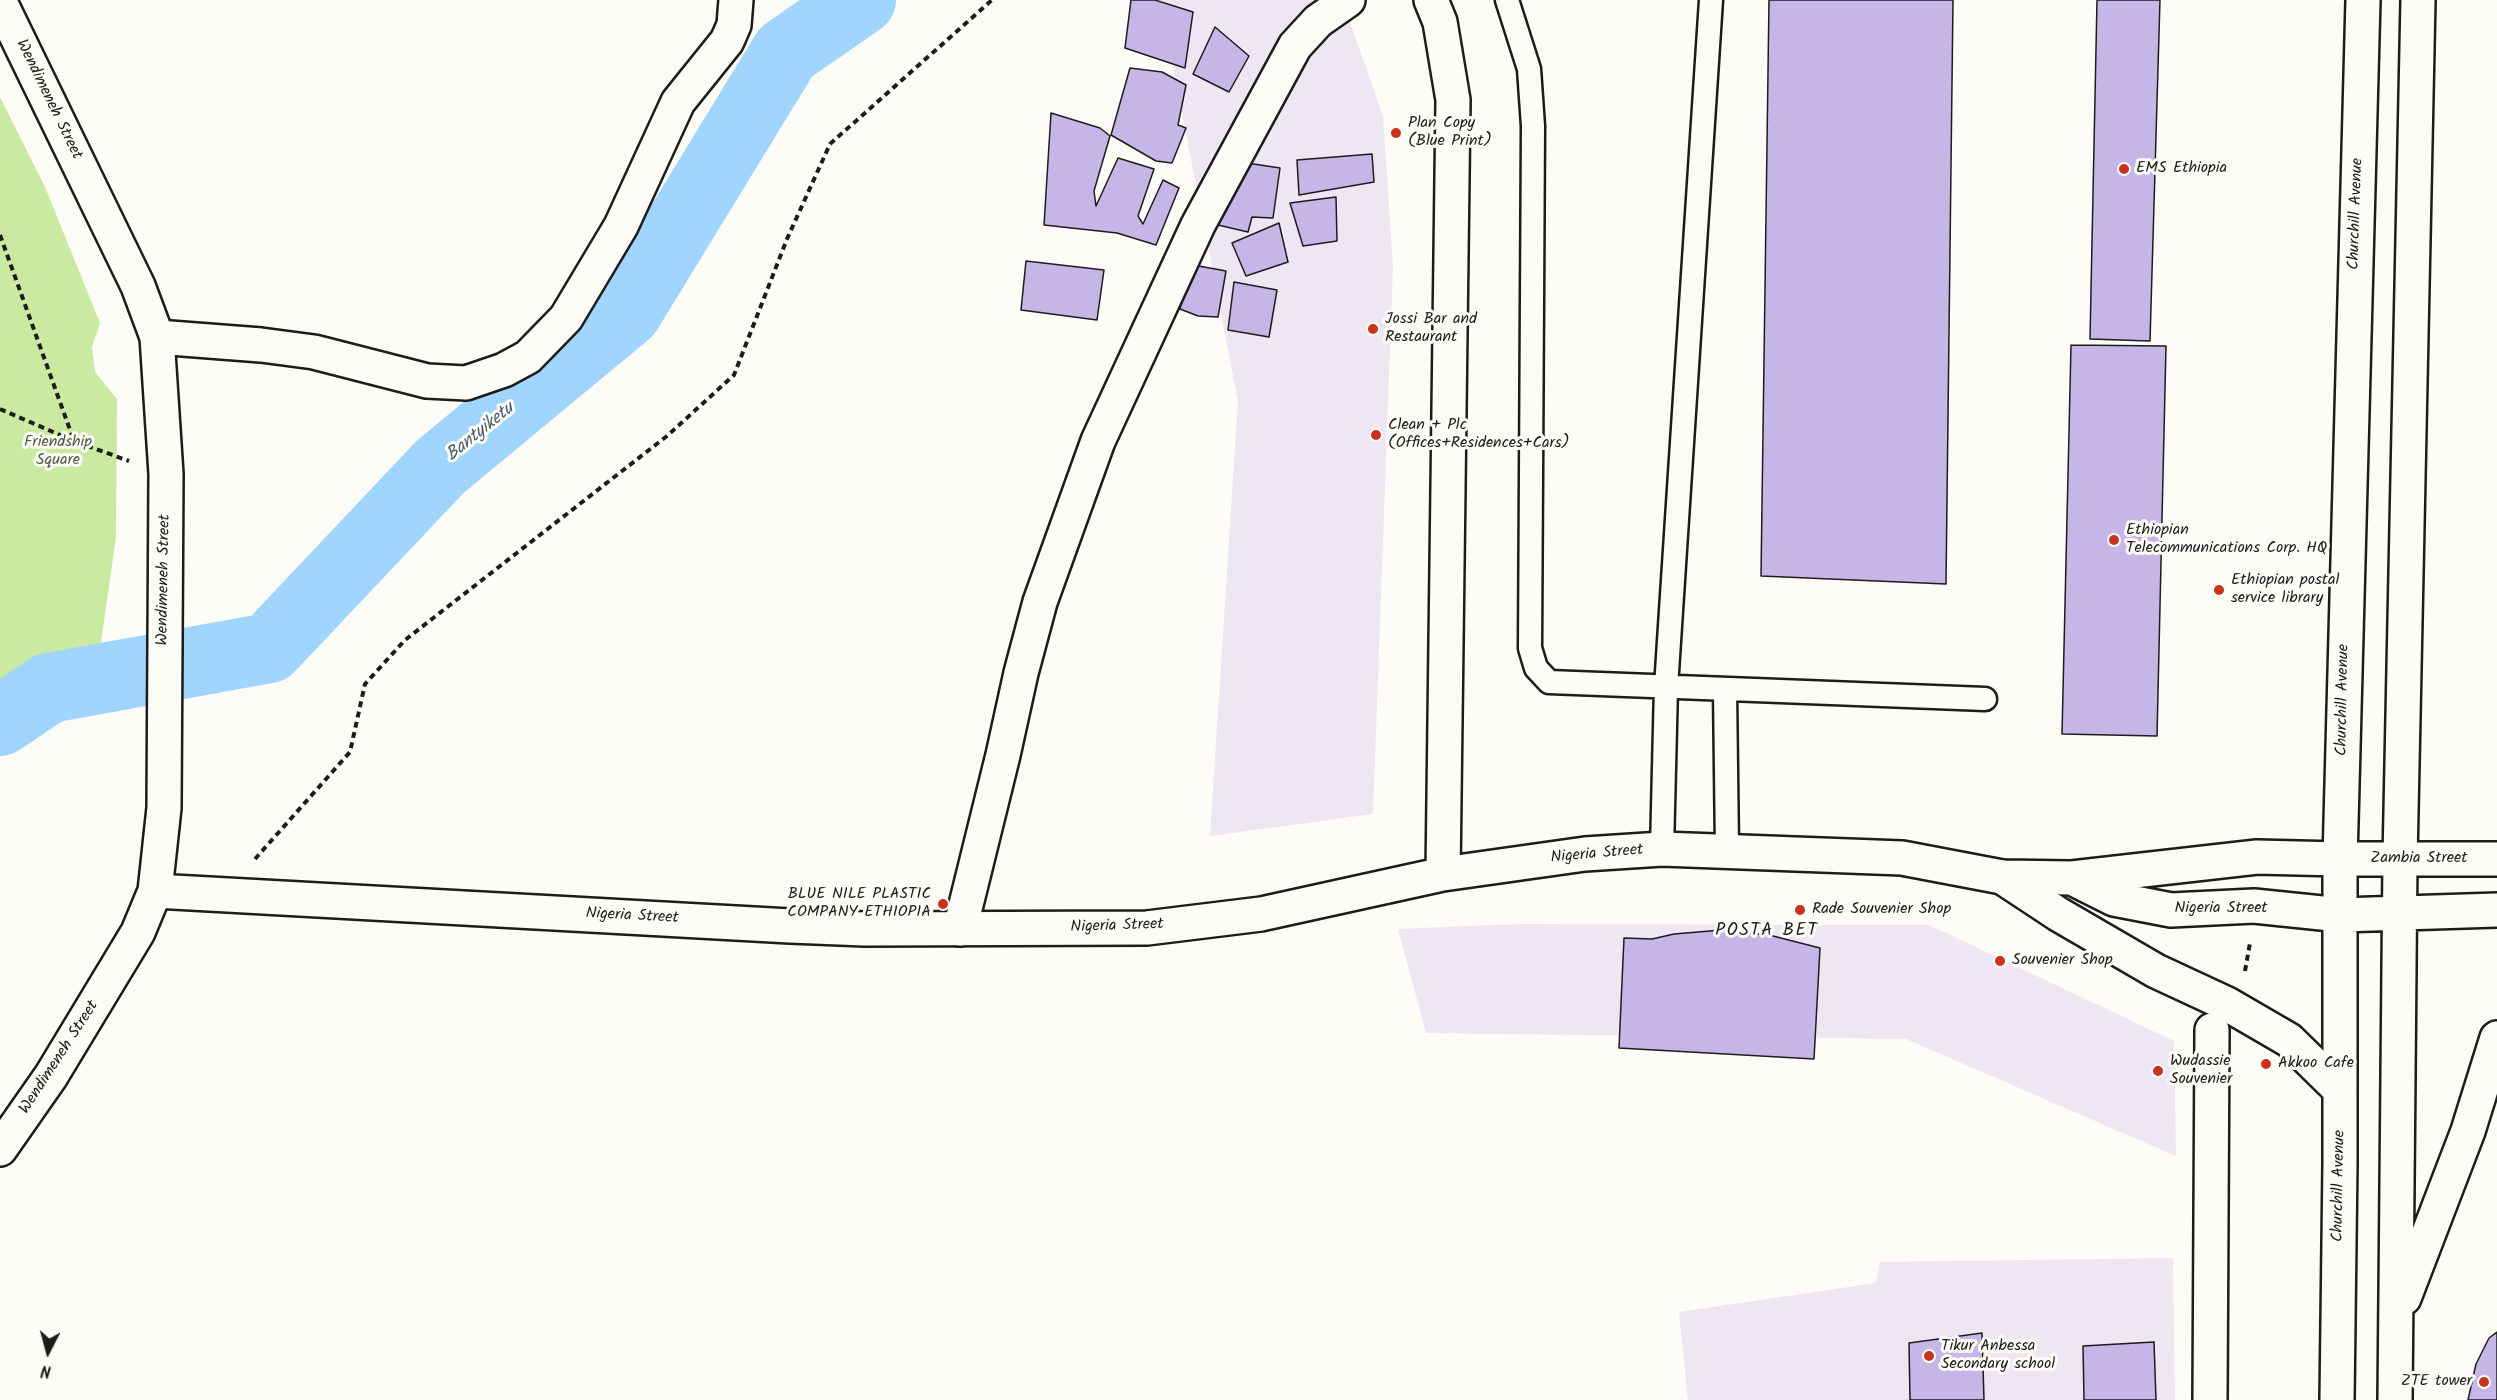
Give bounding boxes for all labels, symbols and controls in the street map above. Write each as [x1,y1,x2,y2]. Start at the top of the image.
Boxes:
street label: Wendimeneh Street [11,37,85,163]
place label: Plan Copy (Blue Print) [1408,114,1492,152]
marker: Plan Copy (Blue Print) [1389,126,1403,140]
street label: Churchill Avenue [2345,158,2369,270]
place label: EMS Ethiopia [2136,159,2227,179]
marker: EMS Ethiopia [2117,162,2131,176]
place label: Jossi Bar and Restaurant [1385,310,1477,348]
marker: Jossi Bar and Restaurant [1366,322,1380,336]
water label: Bantyiketu [443,399,519,467]
place label: Clean + Plc (Offices+Residences+Cars) [1388,416,1570,454]
marker: Clean + Plc (Offices+Residences+Cars) [1369,428,1383,442]
park label: Friendship Square [24,433,92,471]
street label: Wendimeneh Street [154,514,176,646]
place label: Ethiopian Telecommunications Corp. HQ [2126,521,2327,559]
marker: Ethiopian Telecommunications Corp. HQ [2107,533,2121,547]
place label: Ethiopian postal service library [2231,571,2339,609]
marker: Ethiopian postal service library [2212,583,2226,597]
street label: Churchill Avenue [2333,644,2355,756]
street label: Nigeria Street [1550,841,1644,869]
street label: Zambia Street [2371,849,2467,869]
place label: BLUE NILE PLASTIC COMPANY ETHIOPIA [787,885,931,923]
marker: BLUE NILE PLASTIC COMPANY ETHIOPIA [936,897,950,911]
street label: Nigeria Street [2174,899,2268,919]
place label: Rade Souvenier Shop [1812,900,1951,920]
marker: Rade Souvenier Shop [1793,903,1807,917]
street label: Nigeria Street [585,905,679,929]
street label: Nigeria Street [1070,916,1164,938]
district label: POSTA BET [1715,921,1819,943]
place label: Souvenier Shop [2012,951,2113,971]
marker: Souvenier Shop [1993,954,2007,968]
street label: Wendimeneh Street [16,998,104,1118]
place label: Wudassie Souvenier [2170,1052,2232,1090]
place label: Akkoo Cafe [2278,1054,2354,1074]
marker: Akkoo Cafe [2259,1057,2273,1071]
marker: Wudassie Souvenier [2151,1064,2165,1078]
street label: Churchill Avenue [2329,1130,2351,1242]
north arrow [18,1322,78,1382]
place label: Tikur Anbessa Secondary school [1941,1337,2055,1375]
marker: Tikur Anbessa Secondary school [1922,1349,1936,1363]
text: N [40,1357,52,1383]
place label: ZTE tower [2401,1372,2472,1392]
marker: ZTE tower [2477,1375,2491,1389]

